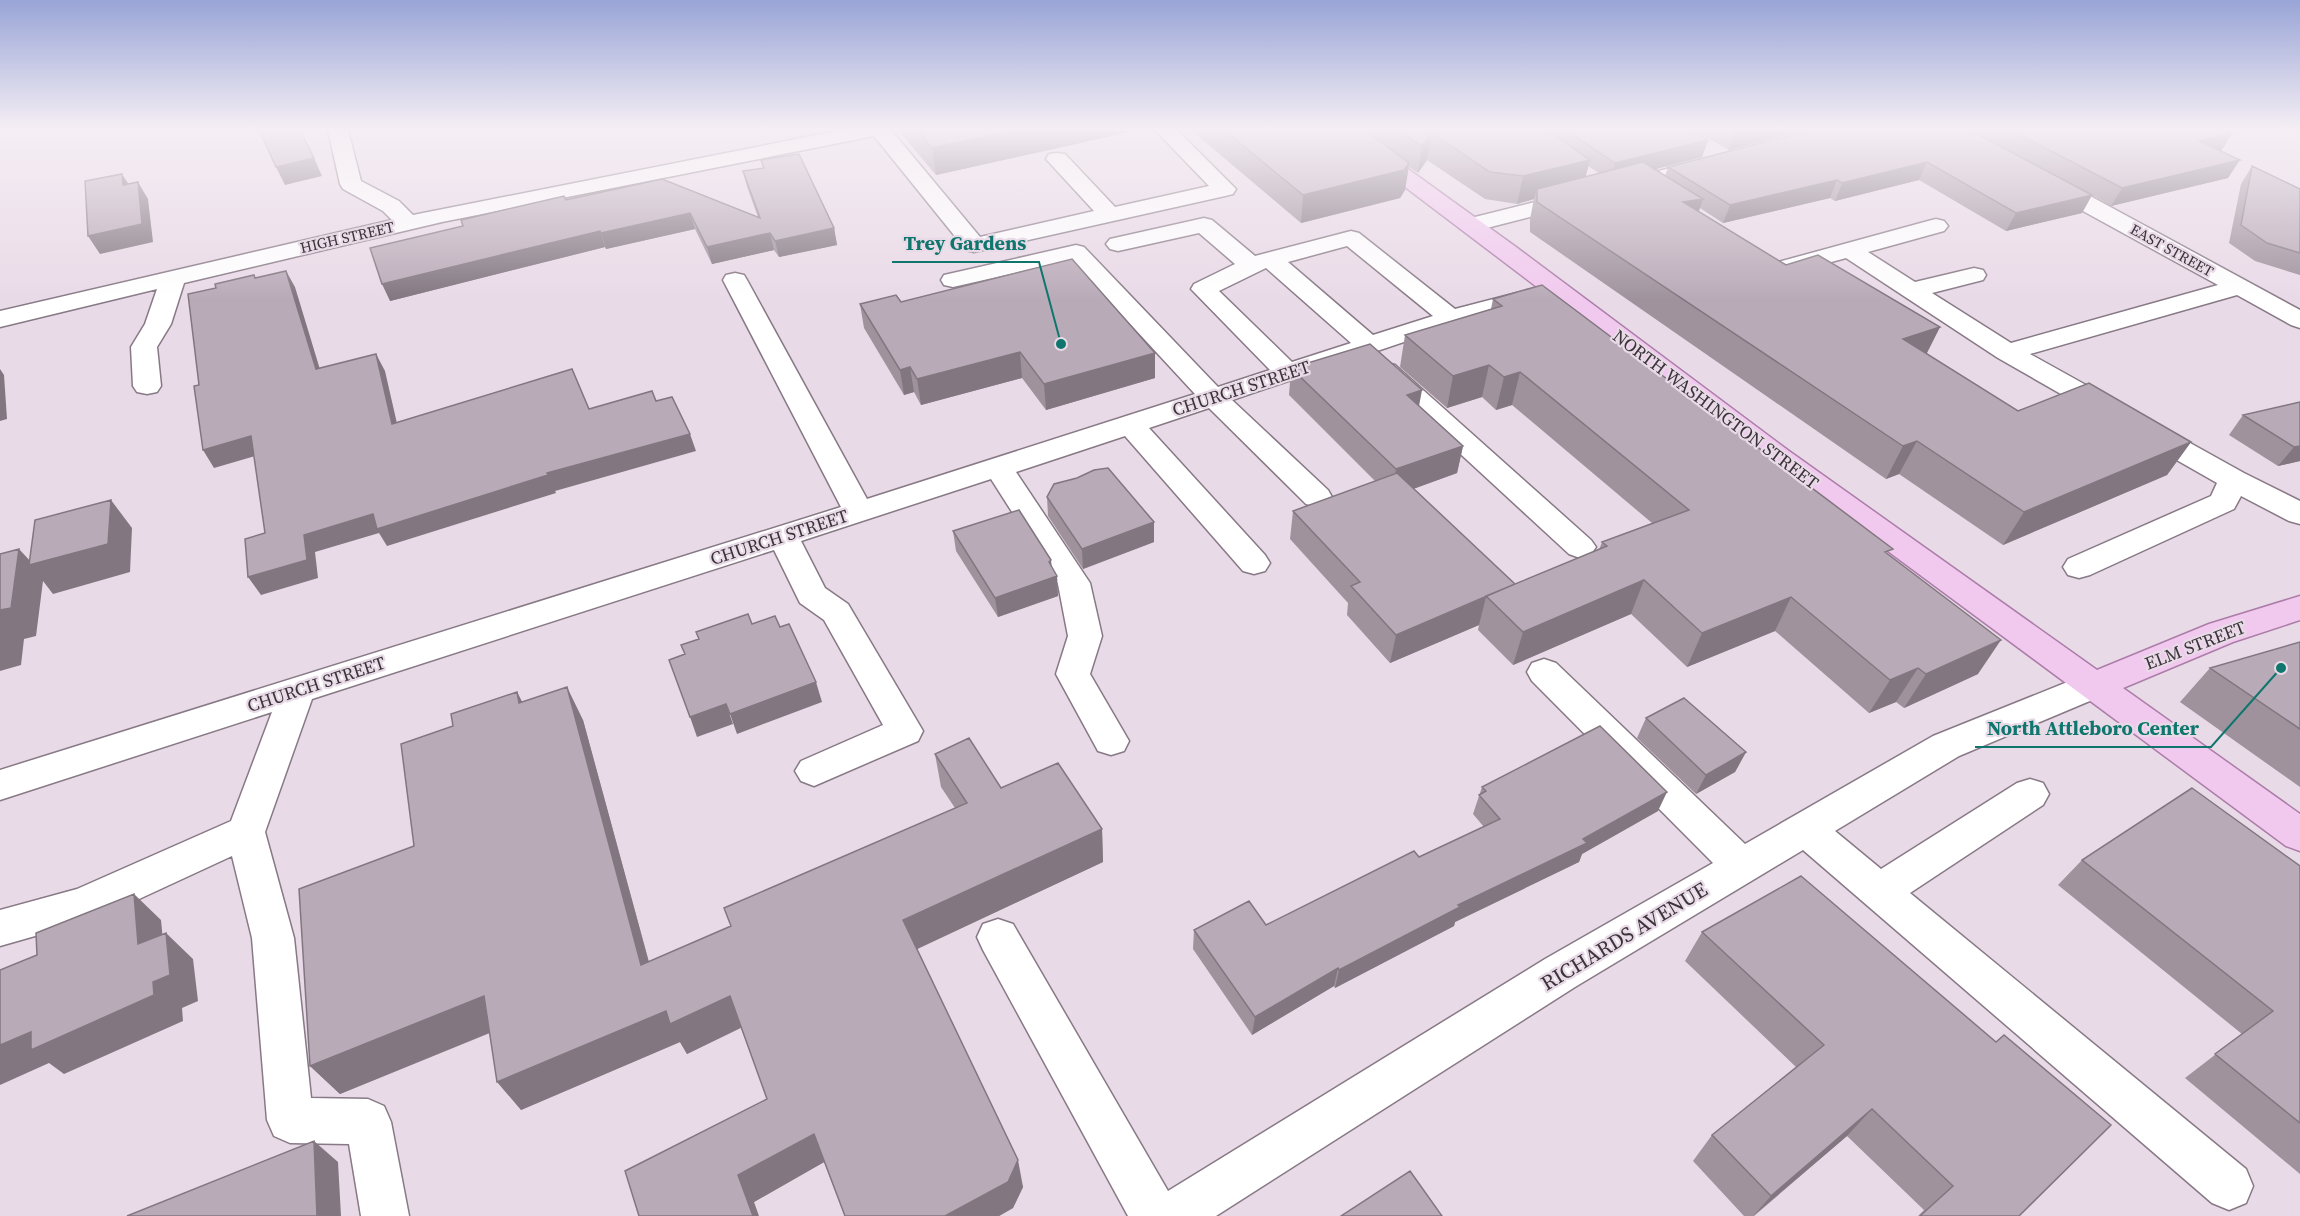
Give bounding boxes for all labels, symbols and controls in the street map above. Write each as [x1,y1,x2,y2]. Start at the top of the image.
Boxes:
street label: HIGH STREET [298,216,396,258]
street label: EAST STREET [2127,218,2217,282]
callout: Trey Gardens [892,224,1039,262]
text: Trey Gardens [904,229,1026,257]
street label: NORTH WASHINGTON STREET [1608,323,1824,495]
street label: CHURCH STREET [1169,354,1313,422]
street label: CHURCH STREET [707,503,851,571]
street label: ELM STREET [2141,614,2249,676]
street label: CHURCH STREET [244,650,388,718]
callout: North Attleboro Center [1975,709,2211,747]
text: North Attleboro Center [1987,714,2200,742]
street label: RICHARDS AVENUE [1535,875,1713,997]

